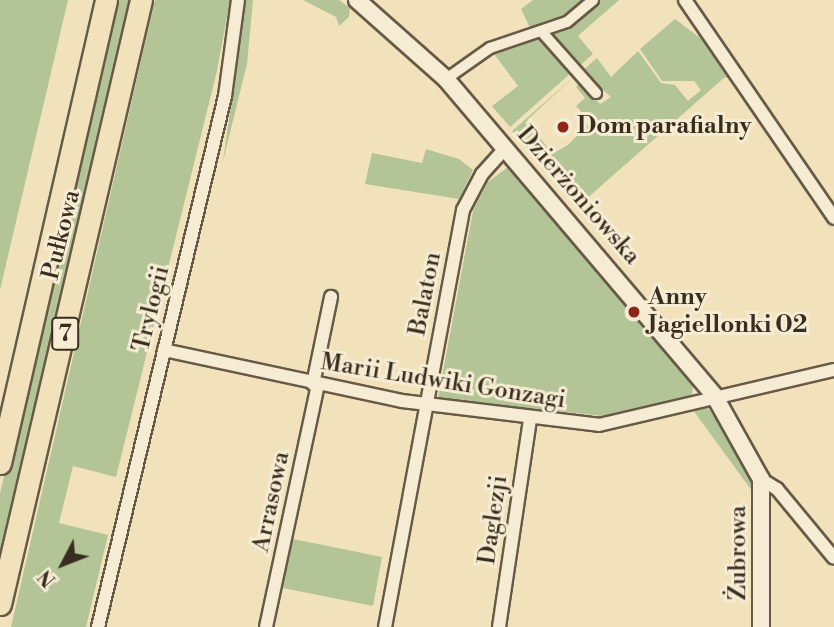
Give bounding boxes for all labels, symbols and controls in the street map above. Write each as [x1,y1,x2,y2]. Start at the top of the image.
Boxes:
place label: Dom parafialny [577,113,752,141]
marker: Dom parafialny [555,119,571,135]
street label: Dzierżoniowska [510,121,646,271]
street label: Pułkowa [37,187,87,283]
street label: Balaton [404,250,448,338]
street label: Trylogii [127,263,177,355]
place label: Anny Jagiellonki 02 [648,284,808,340]
marker: Anny Jagiellonki 02 [626,304,642,320]
road number: 7 [51,314,79,354]
street label: Marii Ludwiki Gonzagi [318,348,568,416]
street label: Arrasowa [247,449,297,555]
street label: Daglezji [473,474,515,566]
street label: Żubrowa [725,506,753,600]
north arrow [28,529,98,599]
text: N [33,564,61,592]

